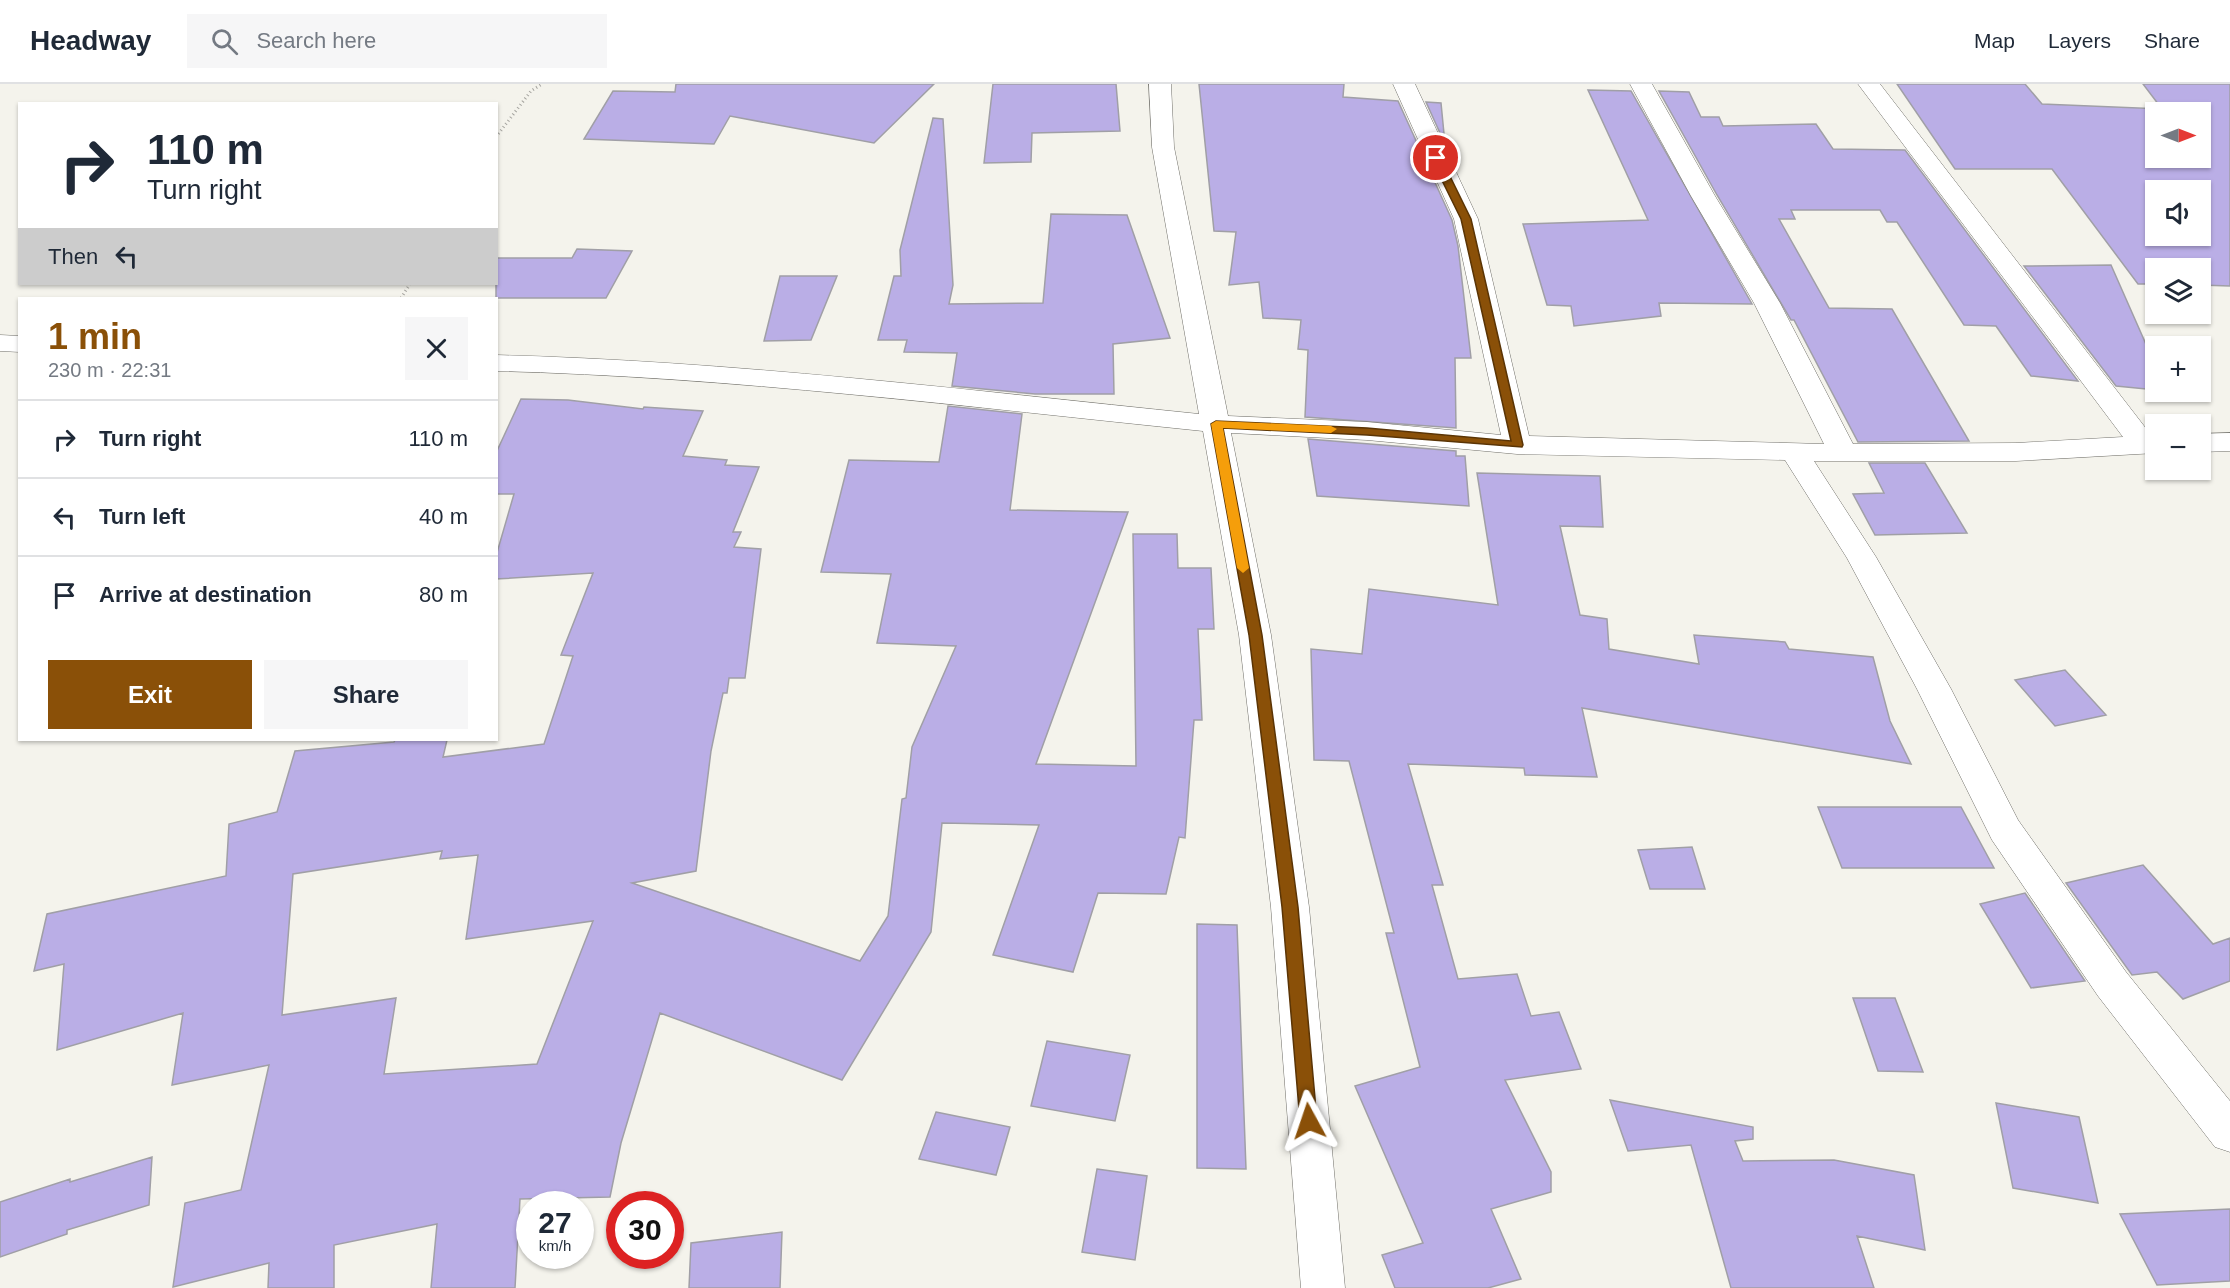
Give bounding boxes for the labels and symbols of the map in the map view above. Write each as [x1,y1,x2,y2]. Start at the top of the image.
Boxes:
north arrow [2145,102,2211,168]
pin [1410,132,1461,183]
position arrow [1277,1089,1341,1153]
speed limit sign: 30 [606,1191,684,1269]

